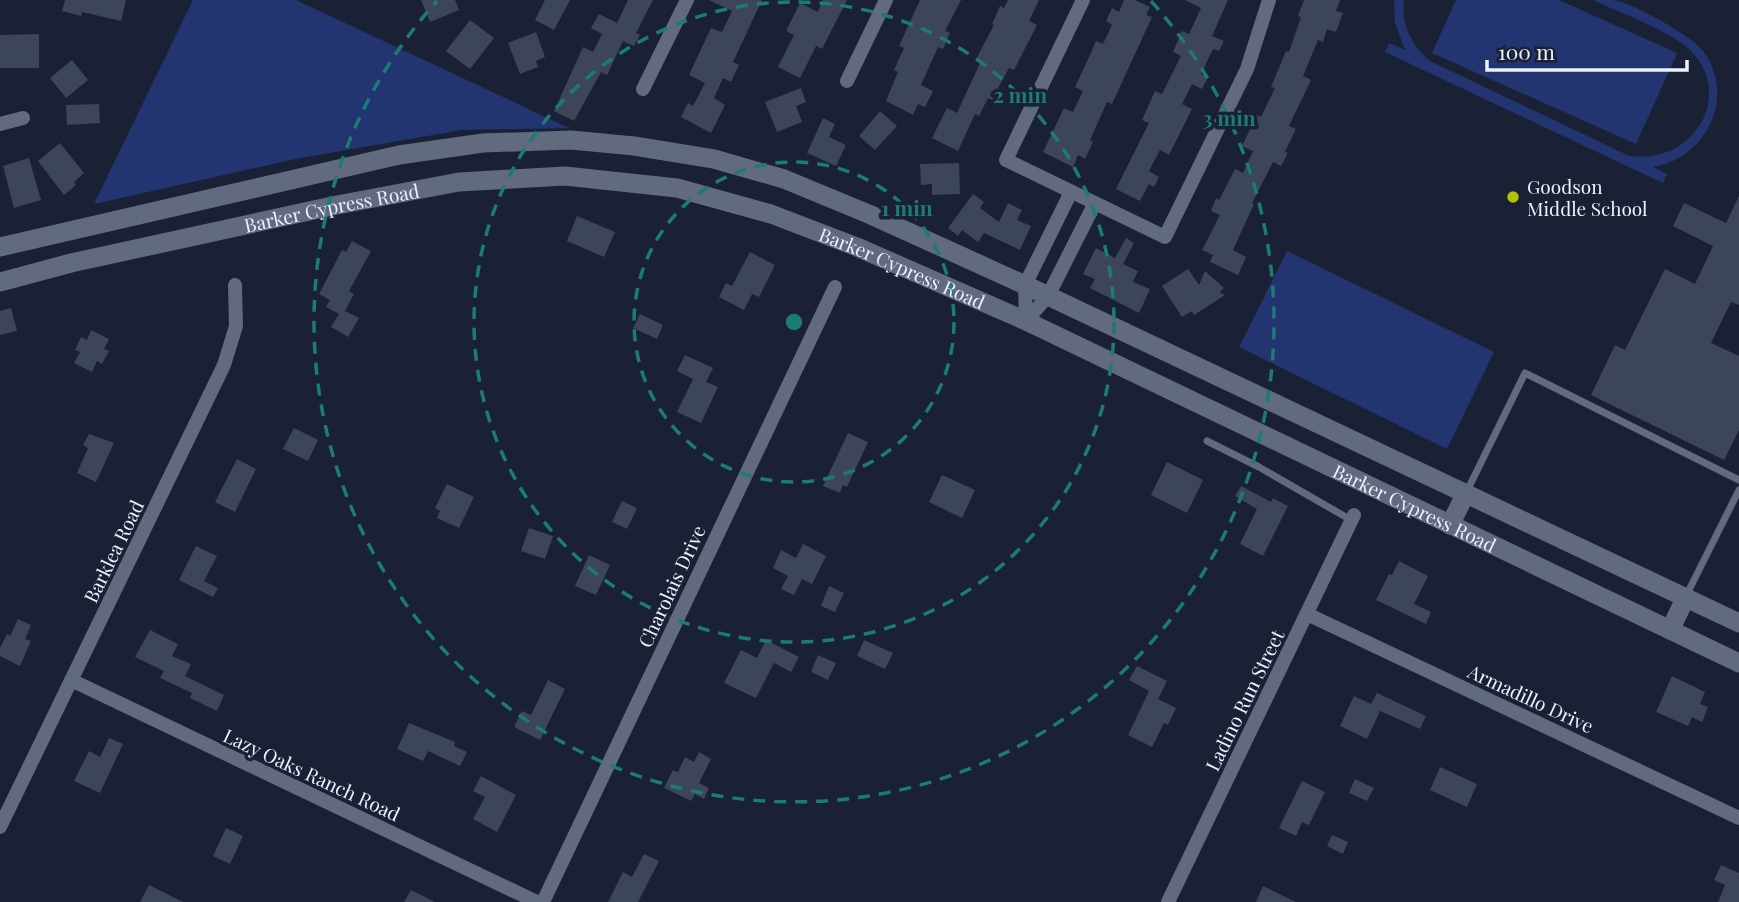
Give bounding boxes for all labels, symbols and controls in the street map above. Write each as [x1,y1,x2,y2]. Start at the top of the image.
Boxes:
scale bar [1487,28,1686,72]
text: 100 m [1498,37,1555,65]
text: 2 min [993,80,1047,108]
text: 3 min [1202,103,1256,131]
place label: Goodson Middle School [1527,173,1648,221]
street label: Barker Cypress Road [242,177,421,238]
marker: Goodson Middle School [1505,189,1521,205]
text: 1 min [881,193,933,221]
street label: Barker Cypress Road [816,221,989,315]
centre of rings [782,310,806,334]
street label: Barker Cypress Road [1329,457,1501,558]
street label: Barklea Road [77,495,149,607]
street label: Charolais Drive [631,521,711,651]
street label: Ladino Run Street [1199,625,1290,775]
street label: Armadillo Drive [1463,657,1598,738]
street label: Lazy Oaks Ranch Road [219,722,405,826]

